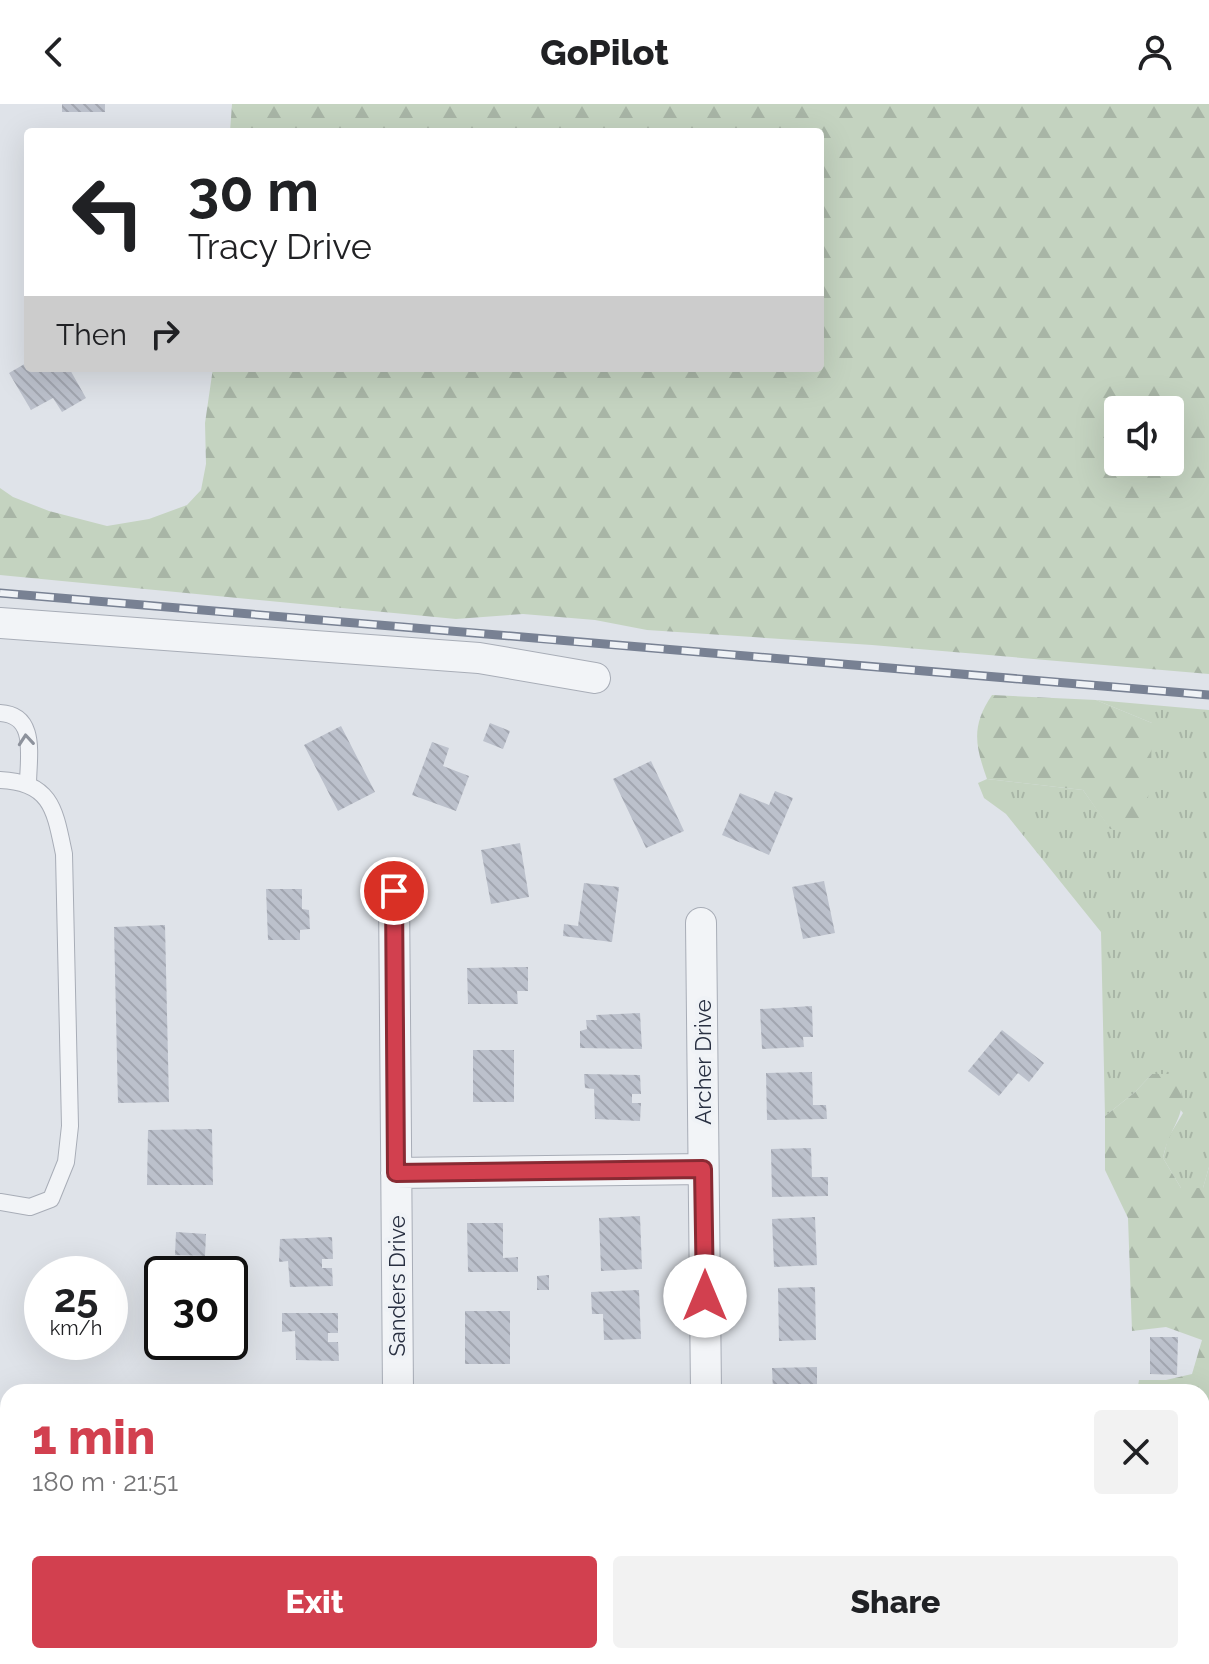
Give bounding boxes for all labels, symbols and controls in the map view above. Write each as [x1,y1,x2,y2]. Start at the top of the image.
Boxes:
icon: back [32,30,76,74]
icon: person [1133,30,1177,74]
text: GoPilot [540,31,669,73]
text: 30 m [188,158,319,224]
icon: left [56,160,160,264]
text: Tracy Drive [188,225,372,267]
icon: right [143,312,187,356]
text: Then [56,317,127,352]
map controls [1104,396,1184,476]
button: sound [1104,396,1184,476]
one-way arrow [18,734,35,747]
pin [360,857,428,925]
icon: arrive [372,869,416,913]
street label: Archer Drive [690,999,716,1125]
street label: Sanders Drive [384,1215,410,1357]
position arrow [663,1254,747,1338]
speed limit sign: 30 [144,1256,248,1360]
text: 25 [54,1274,98,1321]
text: km/h [50,1316,102,1340]
text: 1 min [32,1409,155,1465]
button: close [1094,1410,1178,1494]
text: 180 m · 21:51 [32,1467,178,1497]
button: Exit [32,1556,597,1648]
button: Share [613,1556,1178,1648]

